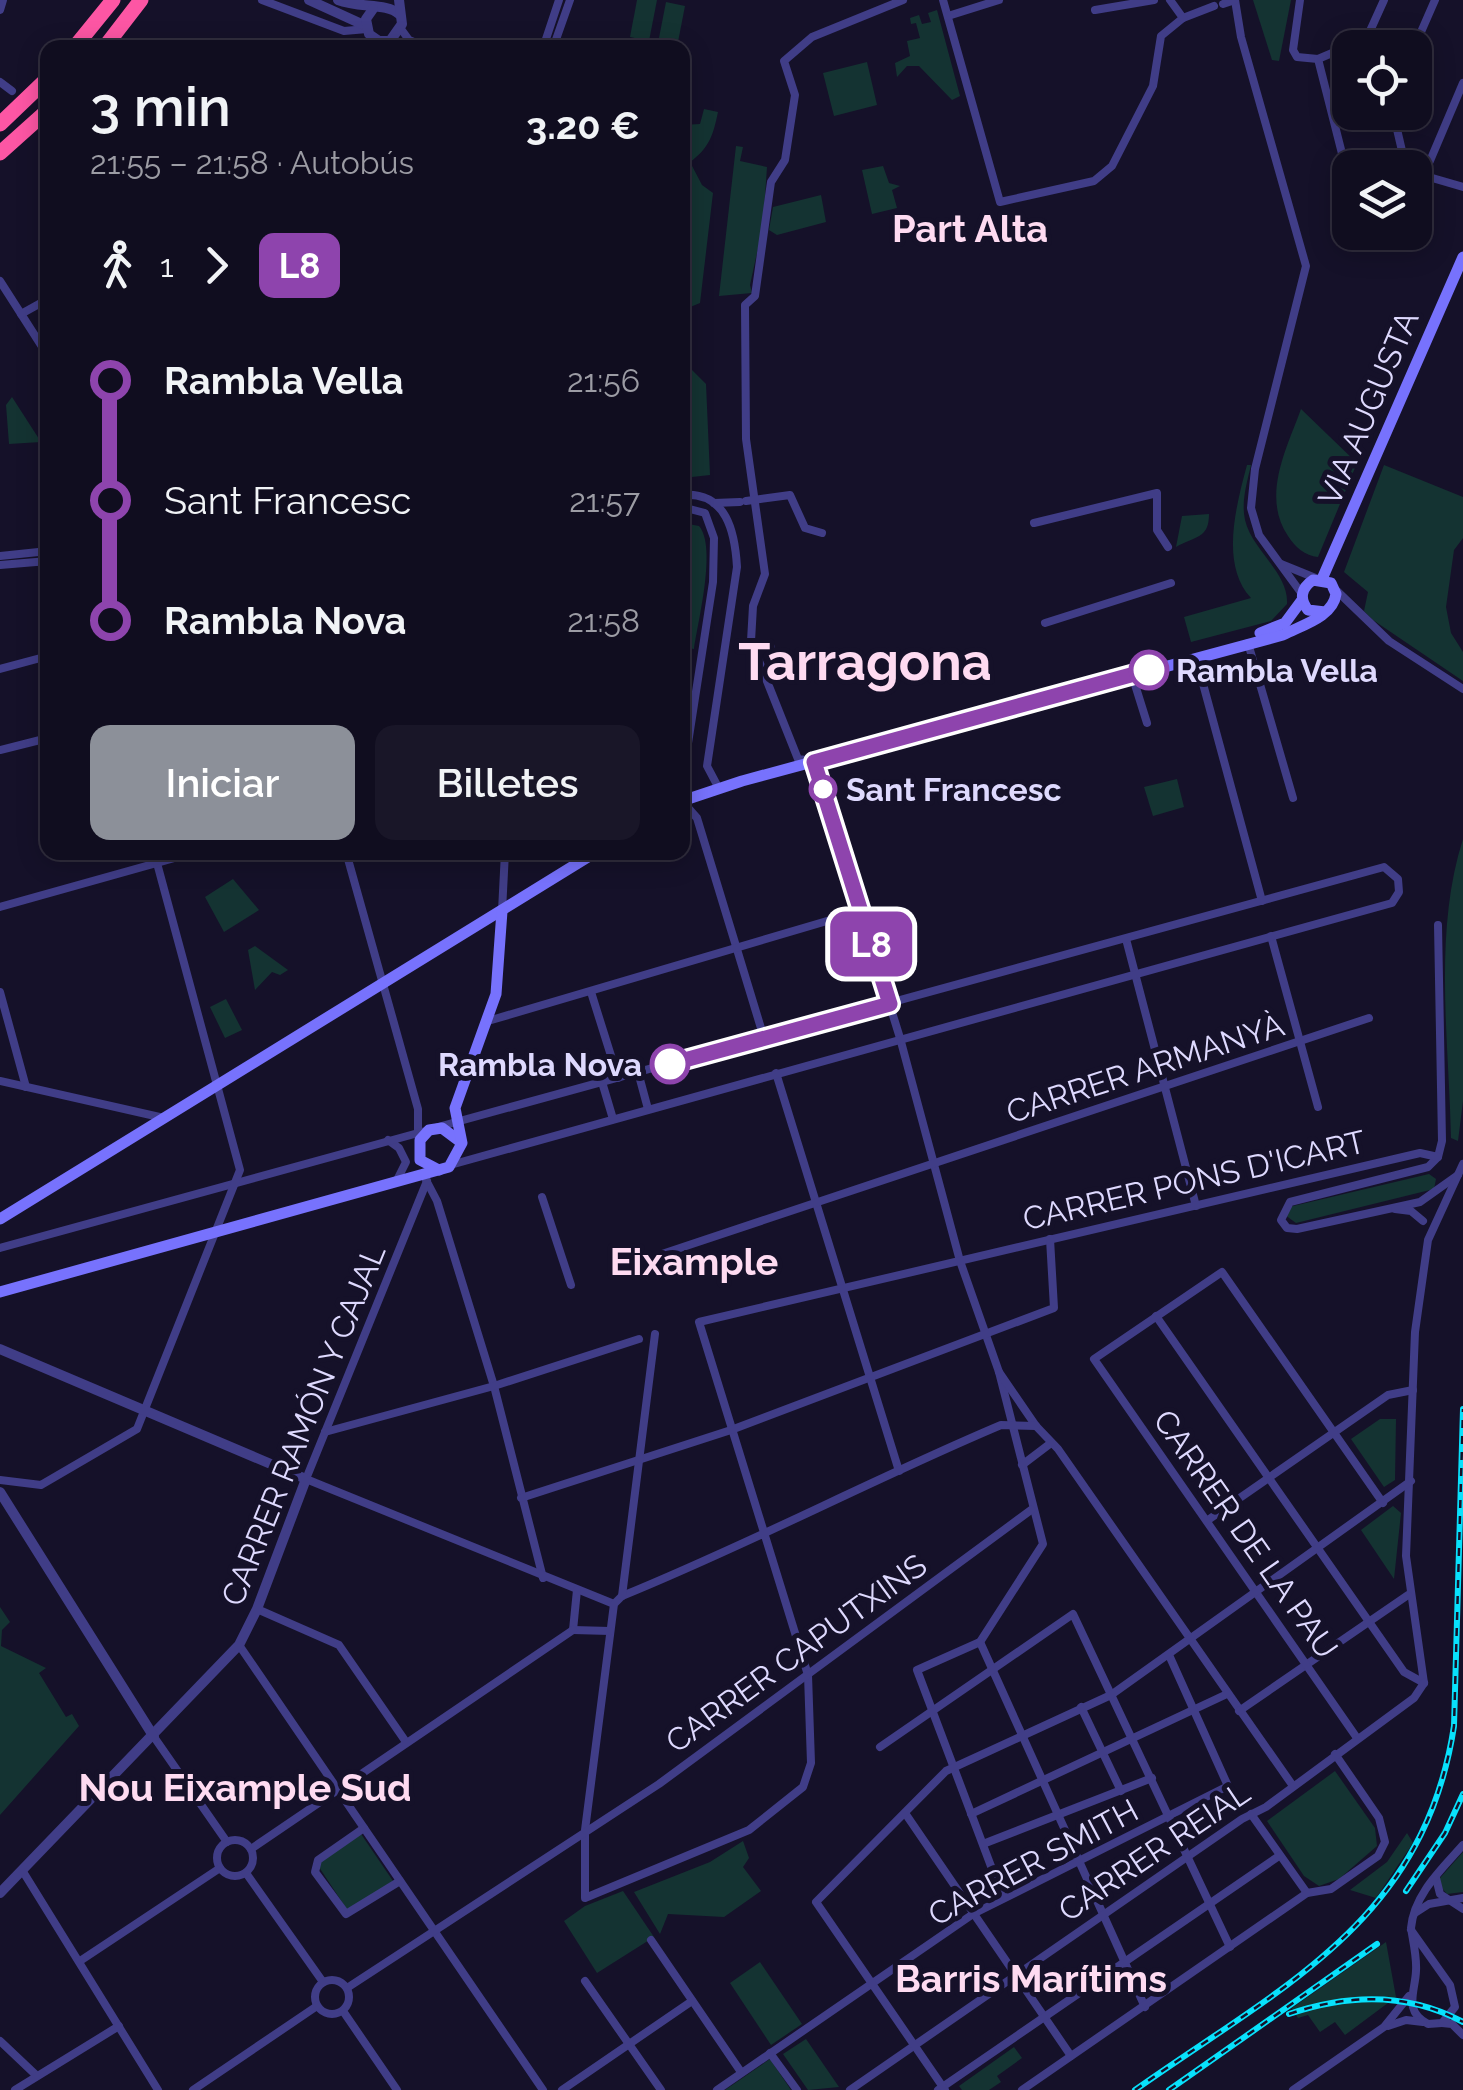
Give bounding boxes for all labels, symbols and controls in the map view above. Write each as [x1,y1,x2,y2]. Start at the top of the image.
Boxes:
map controls [1332,30,1432,250]
button: locate [1332,30,1432,130]
text: 3 min [90,74,231,139]
text: 3.20 € [526,103,640,148]
text: 21:55 – 21:58 · Autobús [90,144,414,181]
button: layers [1332,150,1432,250]
district label: Part Alta [892,206,1048,251]
icon: walk [90,238,145,293]
icon: forward [189,238,244,293]
text: L8 [279,245,320,286]
text: 1 [160,247,174,284]
street label: VIA AUGUSTA [1310,305,1426,511]
text: Rambla Vella [164,358,404,403]
text: 21:56 [567,362,640,399]
text: Sant Francesc [164,478,411,523]
text: 21:57 [569,482,640,519]
text: Rambla Nova [164,598,406,643]
text: 21:58 [567,602,640,639]
district label: Tarragona [738,631,992,692]
marker: Rambla Vella [1130,651,1168,689]
place label: Rambla Vella [1176,652,1378,689]
button: Iniciar [90,725,355,840]
button: Billetes [375,725,640,840]
place label: Sant Francesc [846,771,1062,808]
marker: Sant Francesc [810,776,836,802]
line badge: L8 [826,912,916,976]
text: L8 [850,924,892,965]
street label: CARRER ARMANYÀ [1002,1006,1289,1130]
marker: Rambla Nova [651,1045,689,1083]
place label: Rambla Nova [438,1046,642,1083]
street label: CARRER PONS D'ICART [1019,1123,1369,1237]
street label: CARRER RAMÓN Y CAJAL [214,1239,393,1611]
district label: Eixample [610,1239,778,1284]
street label: CARRER DE LA PAU [1146,1403,1346,1665]
street label: CARRER CAPUTXINS [659,1546,933,1760]
district label: Nou Eixample Sud [78,1765,412,1810]
street label: CARRER REIAL [1052,1773,1257,1928]
street label: CARRER SMITH [922,1791,1144,1933]
district label: Barris Marítims [895,1956,1167,2001]

